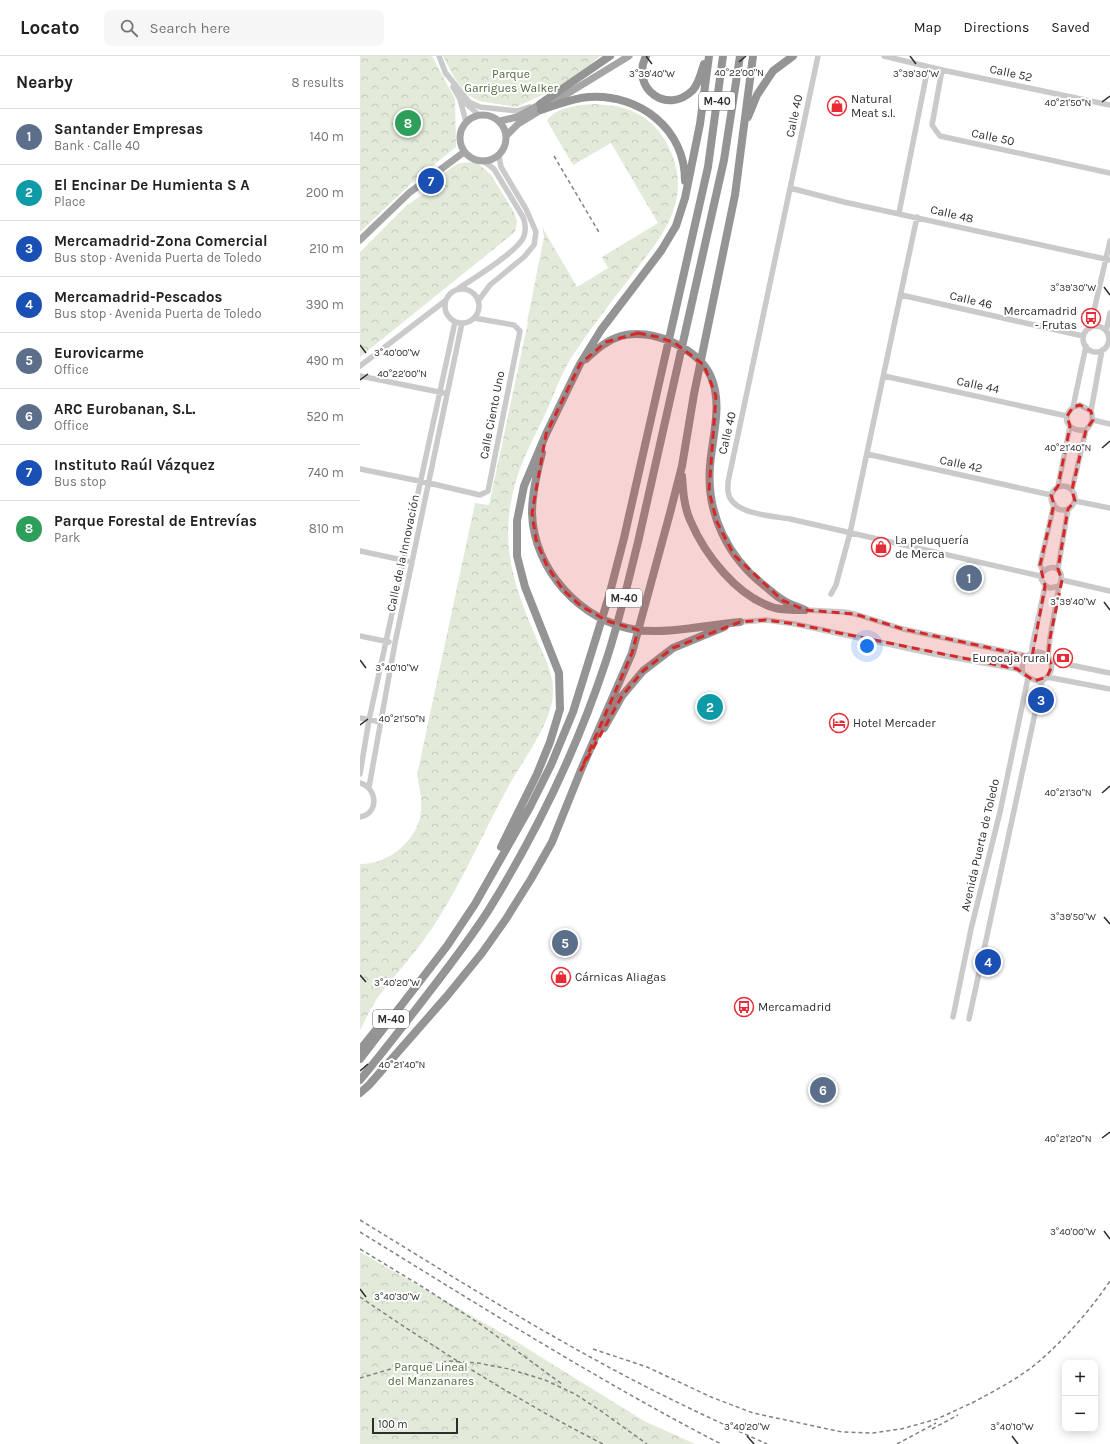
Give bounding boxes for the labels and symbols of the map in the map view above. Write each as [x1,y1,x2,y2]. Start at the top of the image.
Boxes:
street label: Calle 52 [988,62,1034,84]
park label: Parque Garrigues Walker [464,67,558,95]
text: 40°22'00"N [714,67,764,79]
text: 3°39'40"W [629,68,675,80]
text: 3°39'30"W [893,68,939,80]
road number: M-40 [699,92,735,110]
place label: Natural Meat s.l. [851,92,895,120]
street label: Calle 40 [783,93,805,139]
shop icon: Natural Meat s.l. [826,95,848,117]
text: 40°21'50"N [1045,97,1091,109]
pin: 8 [395,108,421,138]
street label: Calle 50 [970,126,1016,148]
pin: 7 [418,166,444,196]
street label: Calle 48 [929,202,975,226]
text: 3°39'30"W [1050,282,1096,294]
street label: Calle 46 [948,288,994,312]
place label: Mercamadrid - Frutas [1004,304,1077,332]
bus stop icon: Mercamadrid - Frutas [1080,307,1102,329]
text: 3°40'00"W [374,347,420,359]
text: 40°22'00"N [377,368,427,380]
street label: Calle Ciento Uno [477,370,507,460]
street label: Calle 44 [955,374,1001,396]
street label: Calle 40 [715,410,739,456]
text: 40°21'40"N [1045,442,1091,454]
street label: Calle 42 [938,453,984,475]
street label: Calle de la Innovación [384,493,422,613]
place label: La peluquería de Merca [895,533,969,561]
shop icon: La peluquería de Merca [870,536,892,558]
pin: 1 [956,563,982,593]
road number: M-40 [606,589,642,607]
text: 3°39'40"W [1050,596,1096,608]
your location [857,636,877,656]
bank icon: Eurocaja rural [1052,647,1074,669]
place label: Eurocaja rural [972,651,1049,665]
text: 3°40'10"W [375,662,419,674]
pin: 3 [1028,685,1054,715]
pin: 2 [697,692,723,722]
hotel icon: Hotel Mercader [828,712,850,734]
text: 40°21'50"N [379,713,425,725]
place label: Hotel Mercader [853,716,936,730]
street label: Avenida Puerta de Toledo [958,777,1002,913]
text: 40°21'30"N [1044,787,1092,799]
text: 3°39'50"W [1050,911,1096,923]
pin: 5 [552,928,578,958]
pin: 4 [975,947,1001,977]
shop icon: Cárnicas Aliagas [550,966,572,988]
place label: Cárnicas Aliagas [575,970,666,984]
text: 3°40'20"W [374,977,420,989]
bus stop icon: Mercamadrid [733,996,755,1018]
place label: Mercamadrid [758,1000,831,1014]
road number: M-40 [373,1010,409,1028]
text: 40°21'40"N [379,1059,425,1071]
pin: 6 [810,1075,836,1105]
text: 40°21'20"N [1045,1133,1092,1145]
text: 3°40'00"W [1050,1226,1096,1238]
text: 3°40'30"W [374,1291,420,1303]
park label: Parque Lineal del Manzanares [388,1360,474,1388]
scale bar [372,1416,458,1435]
text: 3°40'20"W [724,1421,770,1433]
text: 3°40'10"W [990,1421,1034,1433]

